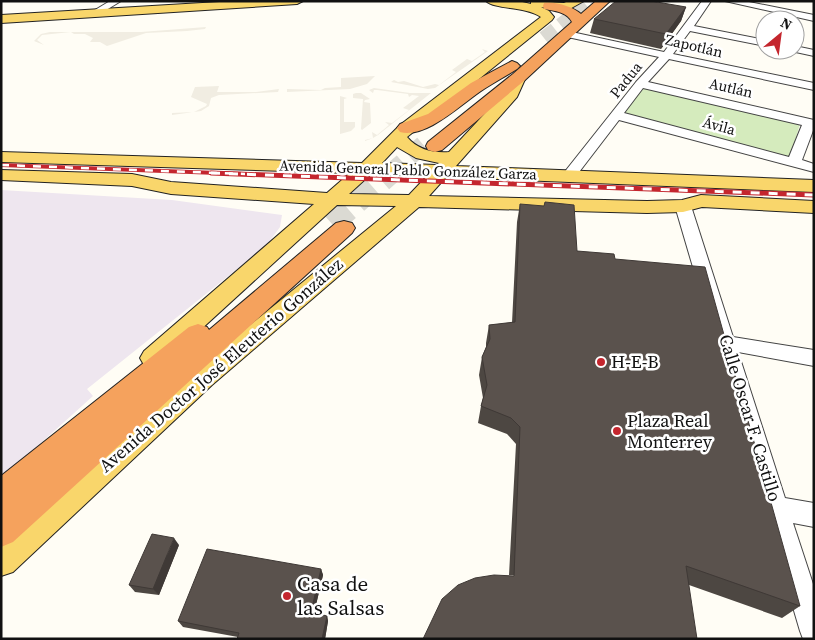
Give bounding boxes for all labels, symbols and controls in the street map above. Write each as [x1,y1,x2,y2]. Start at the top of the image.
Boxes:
north arrow [755,10,805,60]
text: N [777,12,796,35]
street label: Zapotlán [663,29,725,62]
street label: Padua [604,57,647,102]
street label: Autlán [707,72,755,103]
street label: Ávila [700,111,738,140]
street label: Avenida General Pablo González Garza [279,155,538,185]
street label: Avenida Doctor José Eleuterio González [93,252,348,478]
street label: Calle Oscar F. Castillo [713,331,788,505]
place label: H-E-B [611,349,659,374]
marker: H-E-B [595,356,607,368]
place label: Plaza Real Monterrey [627,408,713,454]
marker: Plaza Real Monterrey [611,425,623,437]
place label: Casa de las Salsas [297,569,384,622]
marker: Casa de las Salsas [281,590,293,602]

